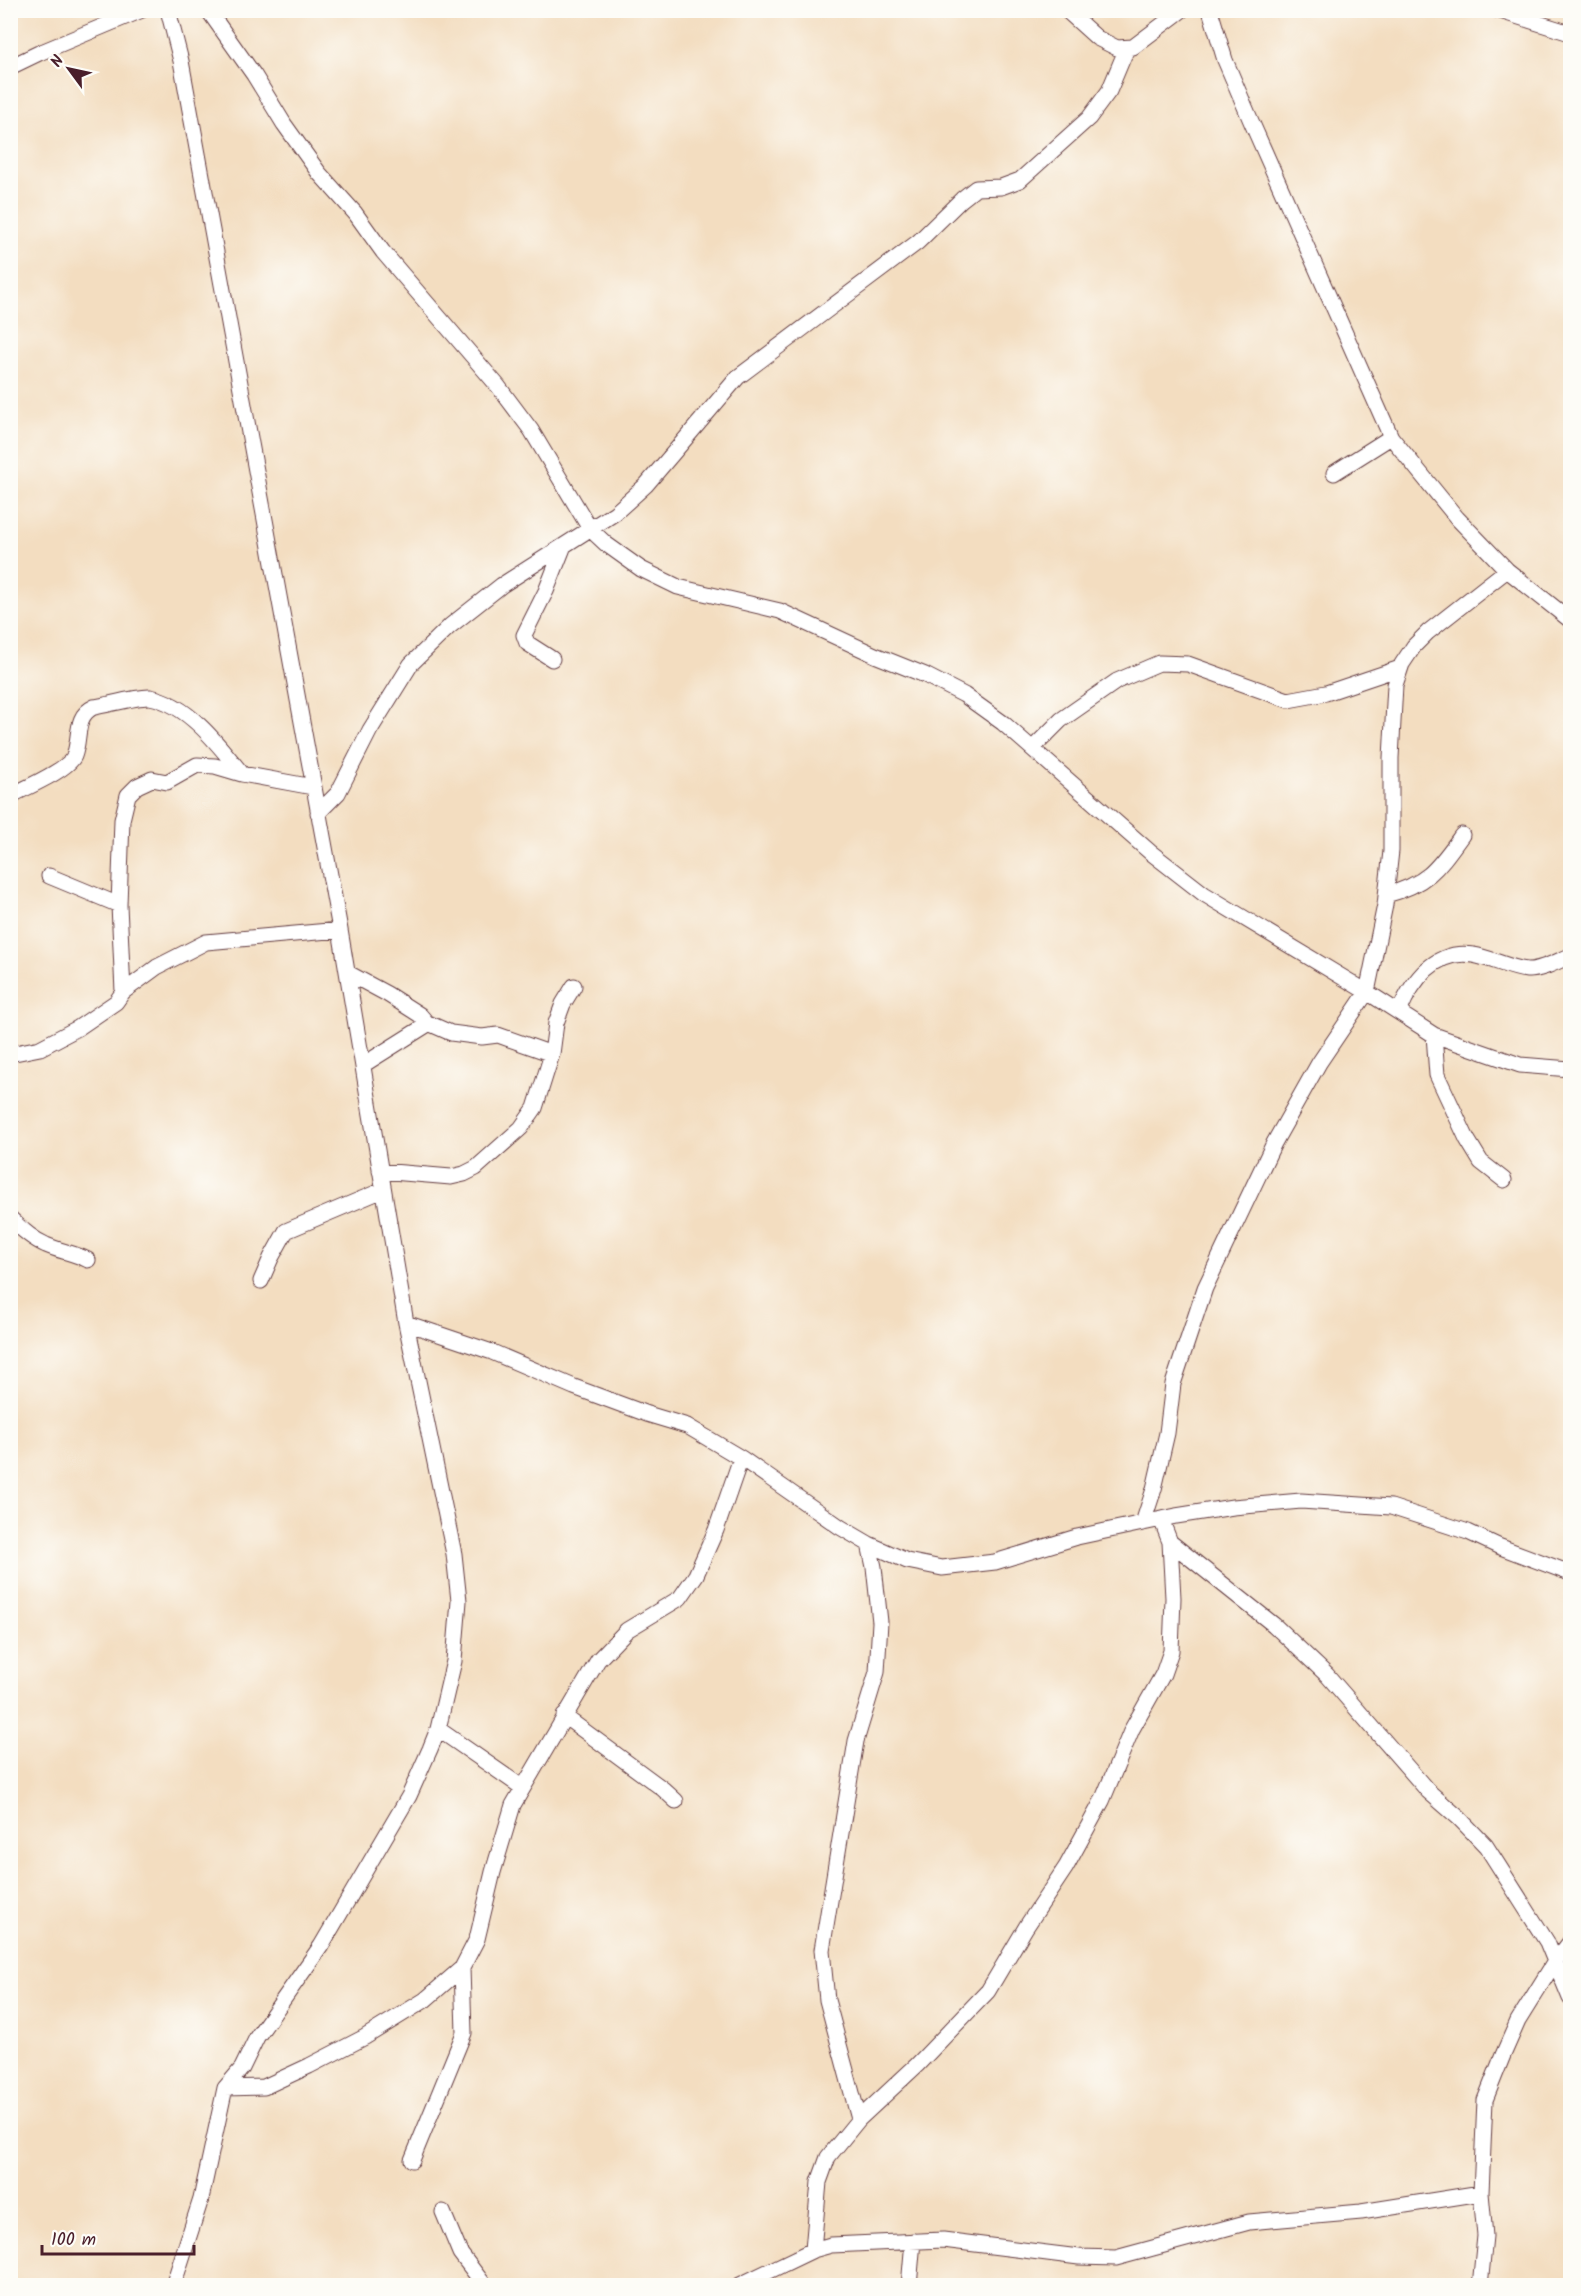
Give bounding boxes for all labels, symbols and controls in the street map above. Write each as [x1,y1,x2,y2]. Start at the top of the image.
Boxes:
north arrow [39,39,99,99]
text: N [44,51,71,73]
scale bar [42,2218,194,2256]
text: 100 m [51,2226,96,2255]

